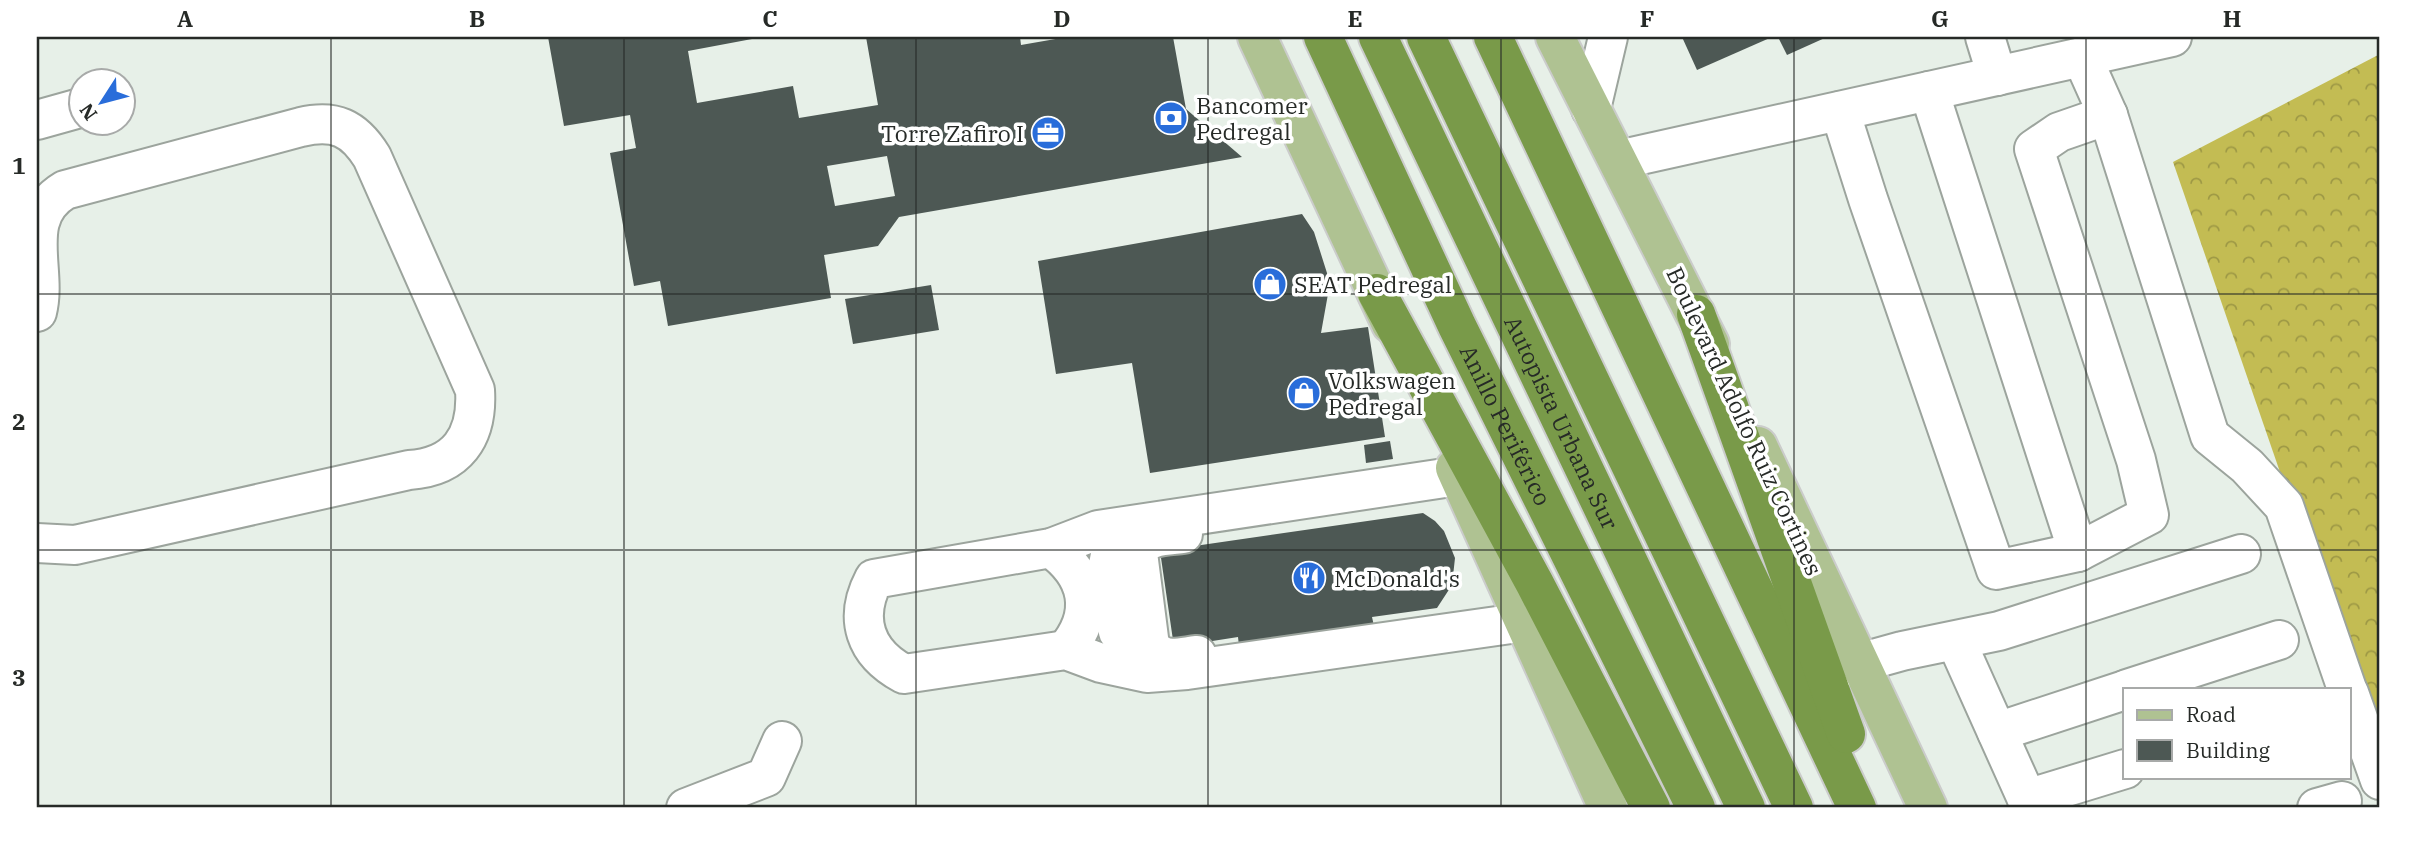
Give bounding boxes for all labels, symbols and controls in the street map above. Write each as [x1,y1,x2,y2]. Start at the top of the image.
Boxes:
text: A [177,3,193,33]
text: B [469,3,485,33]
text: C [762,3,778,33]
text: D [1053,3,1071,33]
text: E [1347,3,1363,33]
text: F [1640,3,1654,33]
text: G [1931,3,1949,33]
text: H [2223,3,2241,33]
north arrow [66,66,136,136]
place label: Bancomer Pedregal [1196,90,1308,146]
text: N [74,99,102,125]
bank icon: Bancomer Pedregal [1152,99,1190,137]
office icon: Torre Zafiro I [1029,114,1067,152]
place label: Torre Zafiro I [881,118,1024,148]
text: 1 [12,150,26,180]
street label: Boulevard Adolfo Ruiz Cortines [1660,262,1830,580]
shop icon: SEAT Pedregal [1251,265,1289,303]
place label: SEAT Pedregal [1294,269,1452,299]
street label: Autopista Urbana Sur [1498,311,1626,534]
street label: Anillo Periférico [1454,340,1559,510]
place label: Volkswagen Pedregal [1328,365,1456,421]
shop icon: Volkswagen Pedregal [1285,374,1323,412]
text: 2 [12,406,26,436]
restaurant icon: McDonald's [1290,559,1328,597]
place label: McDonald's [1334,563,1460,593]
text: 3 [12,662,26,692]
legend [2123,688,2350,778]
text: Road [2186,700,2236,728]
text: Building [2186,736,2271,764]

